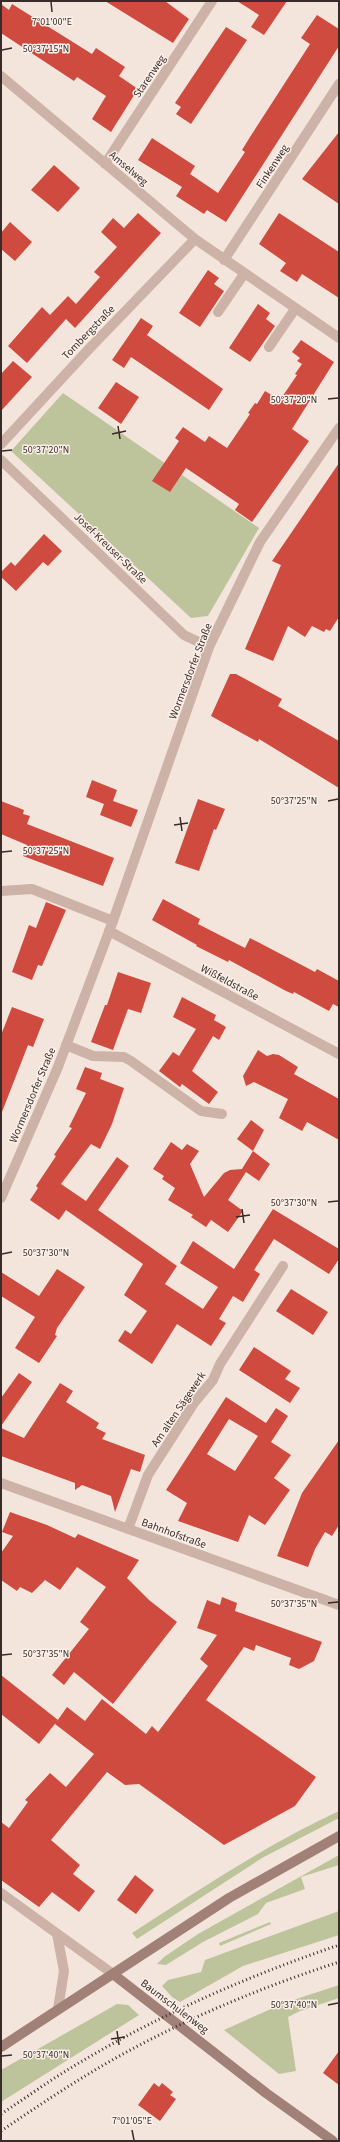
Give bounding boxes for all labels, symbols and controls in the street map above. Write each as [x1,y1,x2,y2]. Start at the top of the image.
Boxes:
text: 7°01'00"E [32,15,72,29]
text: 50°37'15"N [23,42,69,56]
street label: Starenweg [130,52,169,101]
street label: Finkenweg [253,141,292,191]
street label: Amselweg [106,148,152,189]
street label: Tombergstraße [59,302,118,363]
text: 50°37'20"N [271,393,317,407]
text: 50°37'20"N [23,443,69,457]
street label: Josef-Kreuser-Straße [71,510,151,588]
street label: Wormersdorfer Straße [165,620,216,722]
text: 50°37'25"N [271,794,317,808]
text: 50°37'25"N [23,844,69,858]
street label: Wißfeldstraße [198,961,262,1004]
street label: Wormersdorfer Straße [6,1045,60,1145]
text: 50°37'30"N [271,1196,317,1210]
text: 50°37'30"N [23,1246,69,1260]
street label: Am alten Sägewerk [148,1368,209,1450]
street label: Bahnhofstraße [139,1515,209,1552]
text: 50°37'35"N [271,1597,317,1611]
text: 50°37'35"N [23,1647,69,1661]
street label: Baumschulenweg [138,1976,212,2037]
text: 50°37'40"N [271,1998,317,2012]
text: 50°37'40"N [23,2048,69,2062]
text: 7°01'05"E [112,2114,152,2128]

